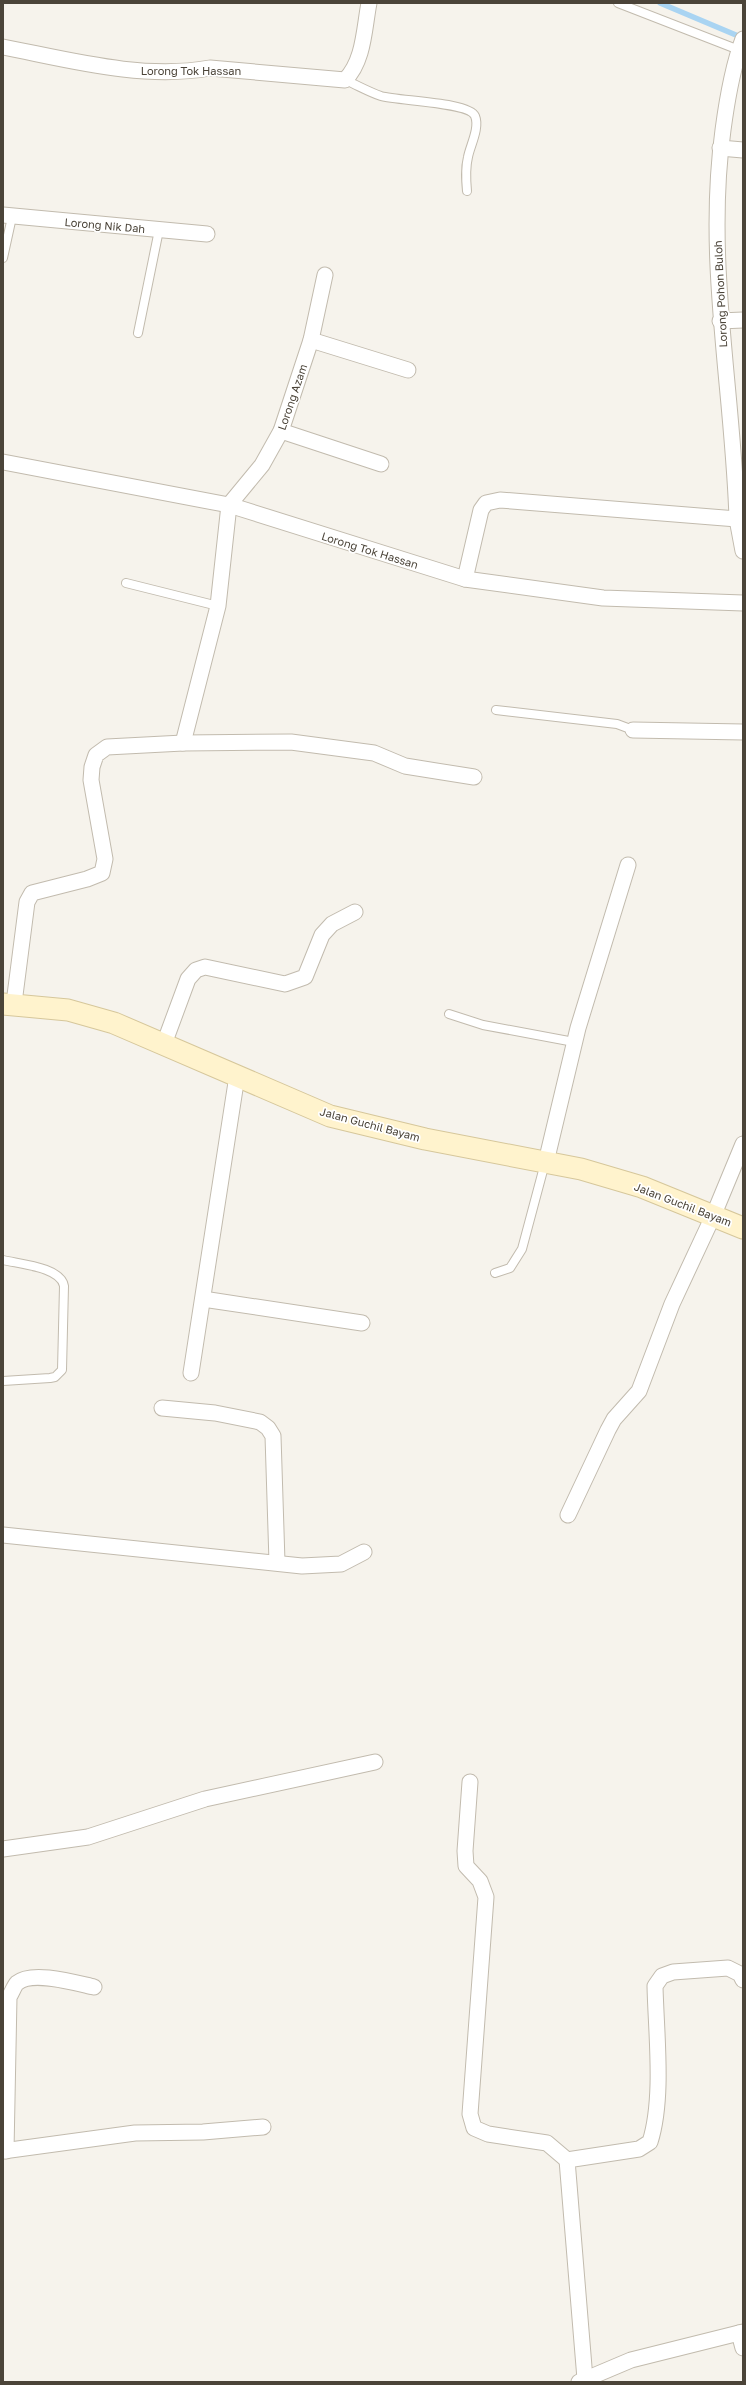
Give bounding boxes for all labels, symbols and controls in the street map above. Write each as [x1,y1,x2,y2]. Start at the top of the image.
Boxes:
street label: Lorong Tok Hassan [141,64,241,77]
street label: Lorong Nik Dah [64,215,146,235]
street label: Lorong Pohon Buloh [711,240,729,348]
street label: Lorong Azam [275,362,309,432]
street label: Lorong Tok Hassan [320,529,420,571]
street label: Jalan Guchil Bayam [319,1104,421,1144]
street label: Jalan Guchil Bayam [633,1179,733,1229]

